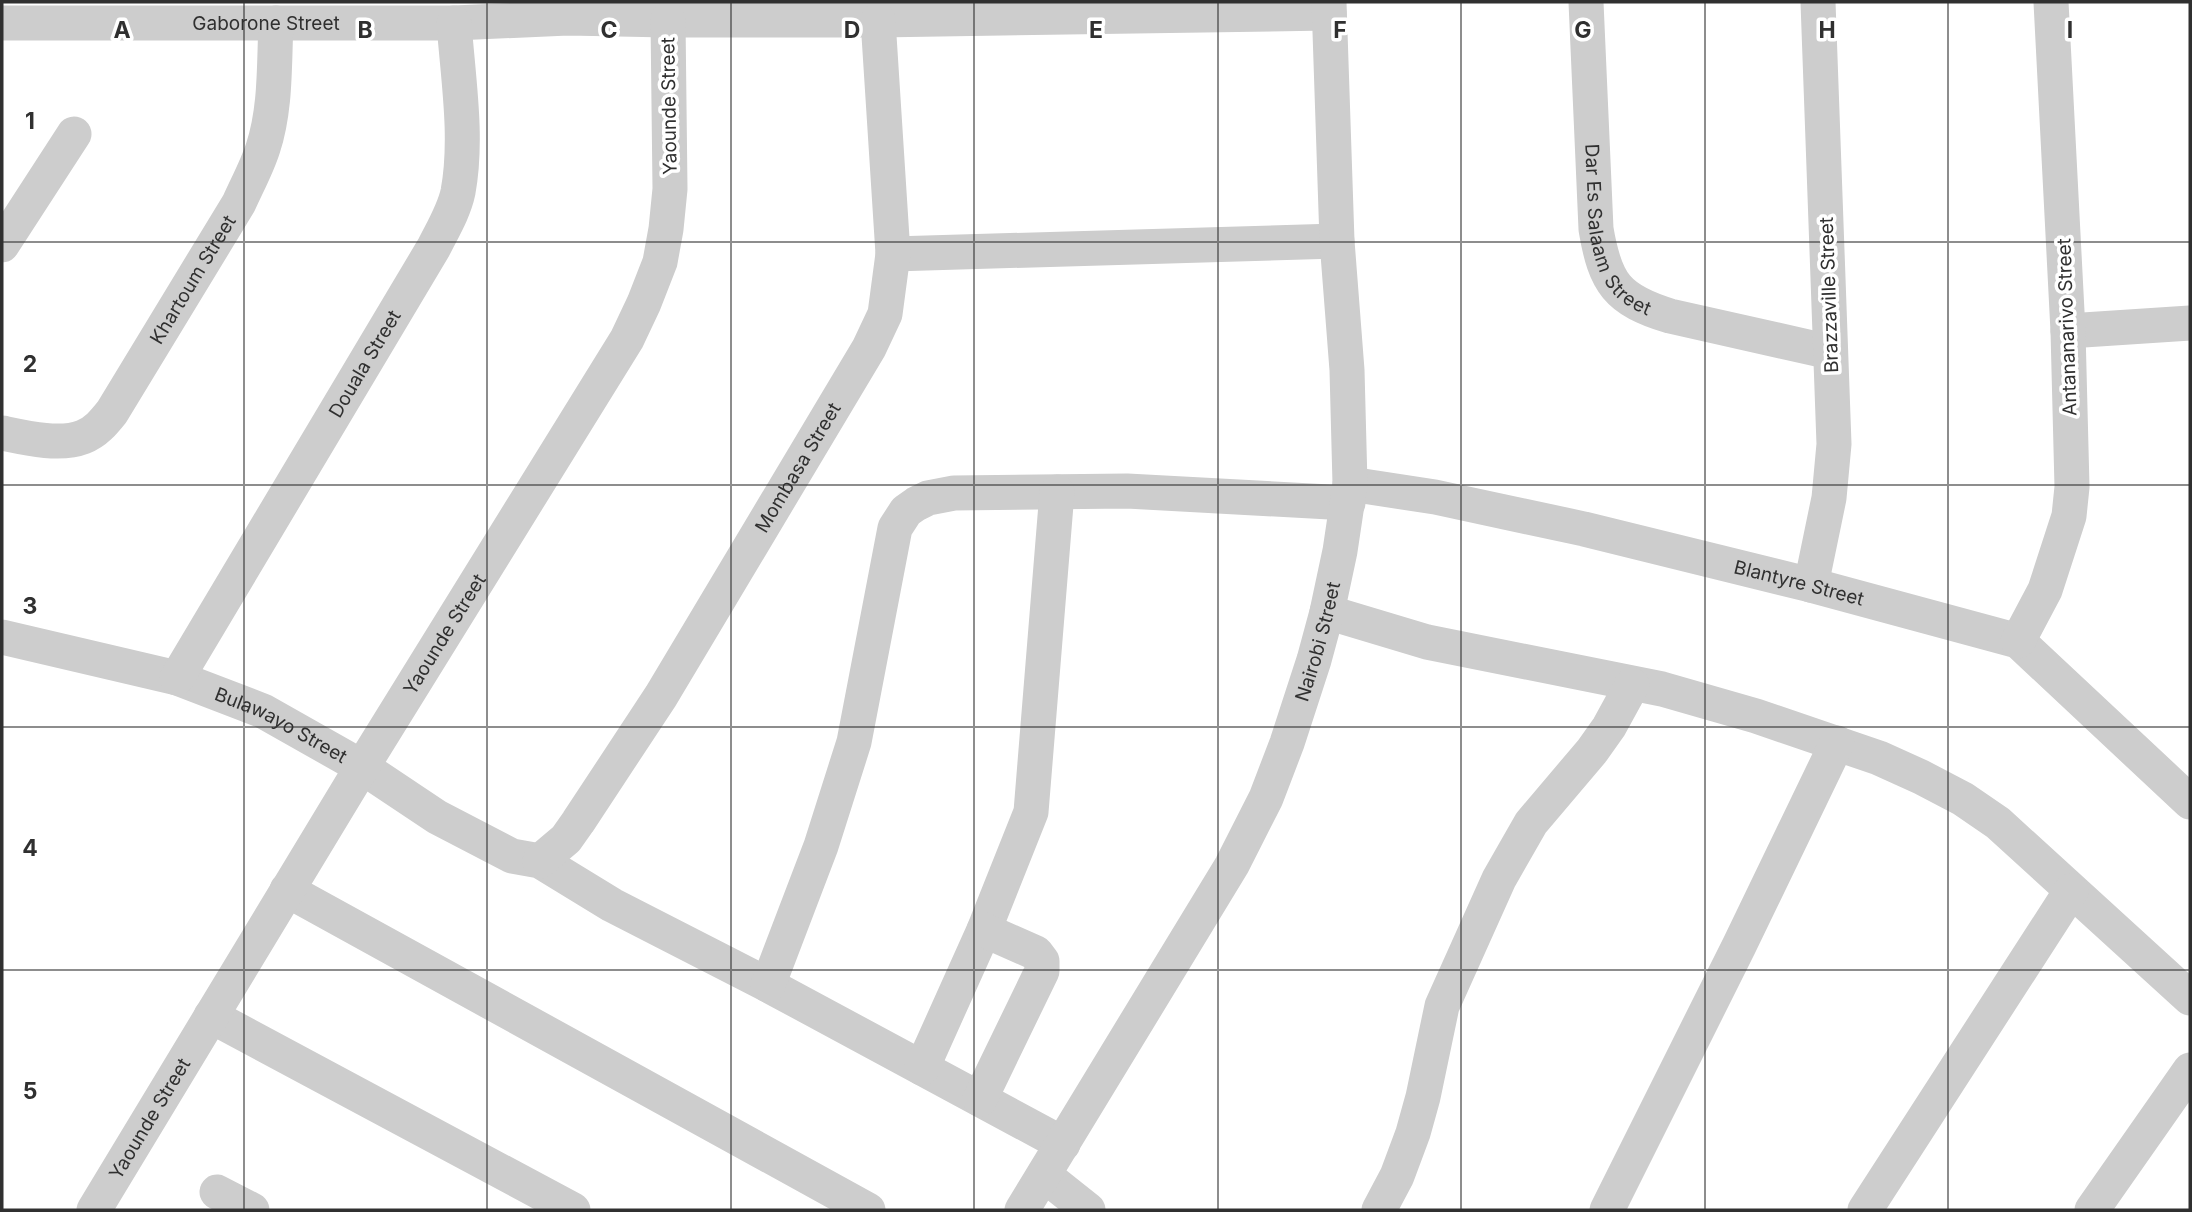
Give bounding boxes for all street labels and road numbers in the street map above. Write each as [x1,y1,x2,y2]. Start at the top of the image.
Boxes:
street label: Gaborone Street [192,12,340,35]
street label: Yaounde Street [656,37,682,175]
street label: Dar Es Salaam Street [1581,143,1655,320]
street label: Khartoum Street [145,211,240,348]
street label: Brazzaville Street [1815,217,1843,373]
street label: Antananarivo Street [2052,238,2082,416]
street label: Douala Street [324,306,405,422]
street label: Mombasa Street [750,398,845,537]
street label: Blantyre Street [1732,555,1866,610]
street label: Yaounde Street [398,570,490,699]
street label: Nairobi Street [1290,580,1345,704]
street label: Bulawayo Street [212,682,351,768]
street label: Yaounde Street [104,1054,195,1183]

